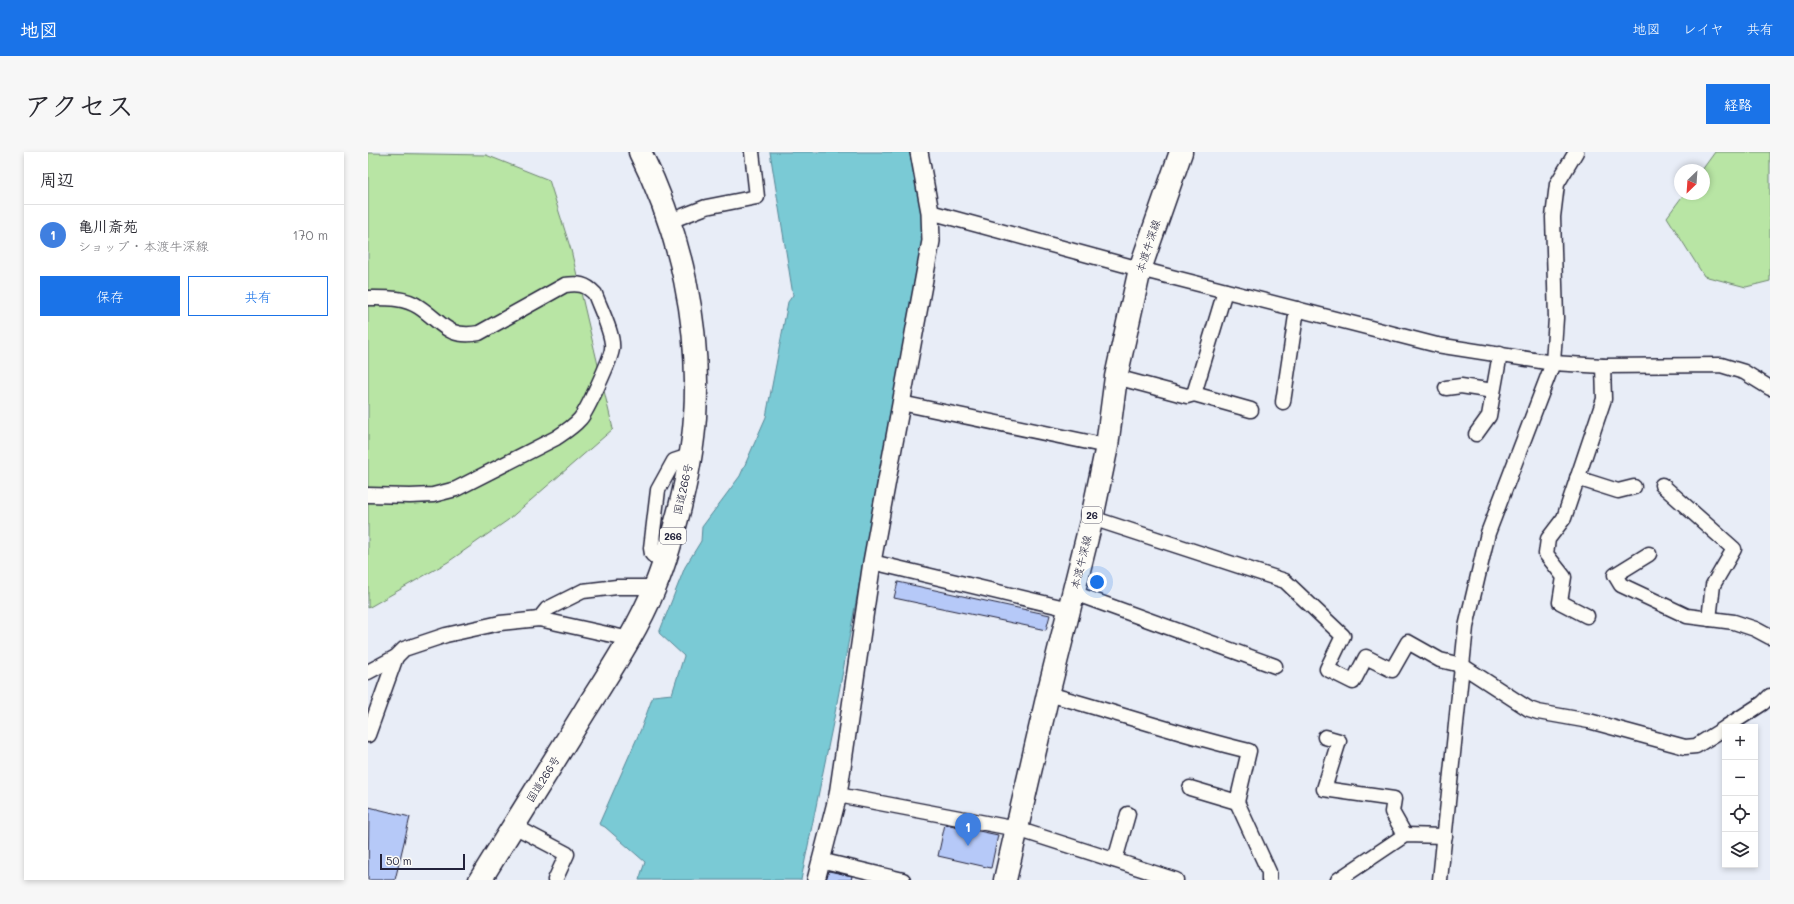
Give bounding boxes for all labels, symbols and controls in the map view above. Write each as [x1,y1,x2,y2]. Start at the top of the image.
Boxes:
text: 地図 [20,17,58,42]
text: 地図 [1633,19,1661,38]
text: レイヤ [1683,19,1724,38]
text: 共有 [1746,19,1774,38]
button: 経路 [1706,84,1770,124]
text: アクセス [24,87,134,123]
north arrow [1674,164,1710,200]
text: 周辺 [40,168,74,190]
text: 亀川斎苑 [78,216,138,236]
street label: 本渡牛深線 [1132,217,1163,274]
text: 1 [50,226,56,243]
text: 170 m [292,226,328,243]
text: ショップ · 本渡牛深線 [78,237,208,254]
button: 保存 [40,276,180,316]
button: 共有 [188,276,328,316]
street label: 国道266号 [669,462,696,516]
road number: 26 [1082,507,1102,523]
road number: 266 [660,528,686,544]
street label: 本渡牛深線 [1067,533,1094,590]
your location [1087,572,1107,592]
map controls [1722,724,1758,868]
button: + [1722,724,1758,760]
street label: 国道266号 [522,753,563,805]
button: − [1722,760,1758,796]
button: locate [1722,796,1758,832]
pin: 1 [955,813,981,846]
button: layers [1722,832,1758,868]
scale bar [380,852,465,871]
text: 50 m [386,853,412,868]

